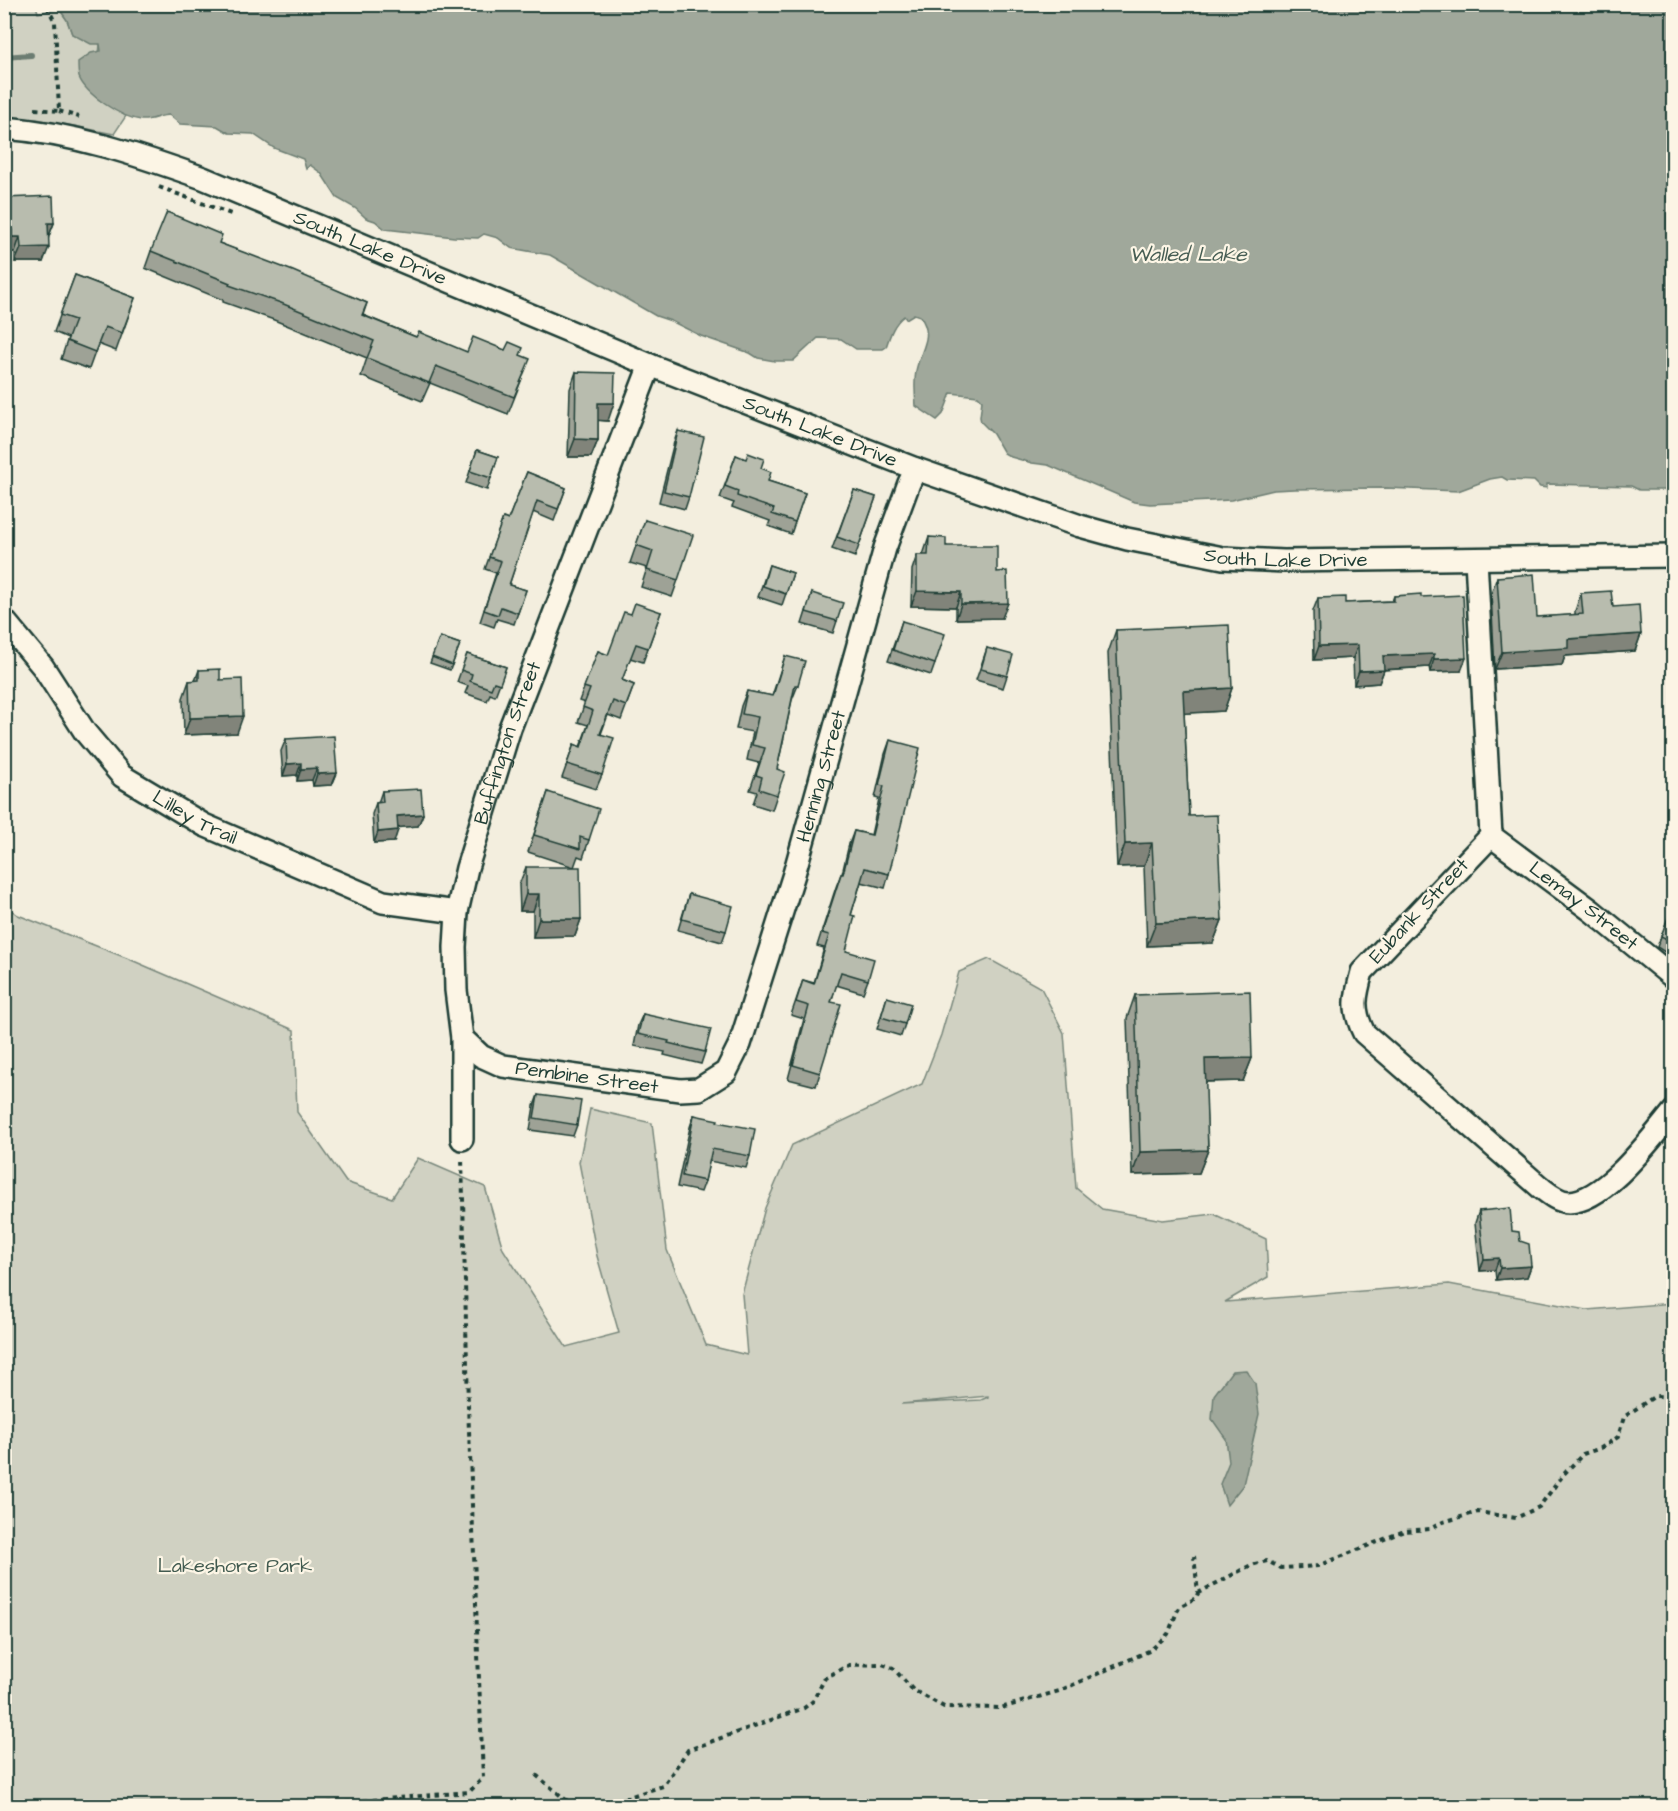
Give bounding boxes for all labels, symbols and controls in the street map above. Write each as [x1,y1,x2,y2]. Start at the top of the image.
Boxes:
street label: South Lake Drive [289,203,451,292]
water label: Walled Lake [1129,240,1248,269]
street label: South Lake Drive [739,389,902,474]
street label: South Lake Drive [1202,541,1368,575]
street label: Buffington Street [467,657,548,828]
street label: Henning Street [789,707,853,846]
street label: Lilley Trail [147,783,242,852]
street label: Eubank Street [1363,852,1475,970]
street label: Lemay Street [1523,855,1644,957]
street label: Pembine Street [514,1054,660,1101]
park label: Lakeshore Park [158,1552,312,1580]

